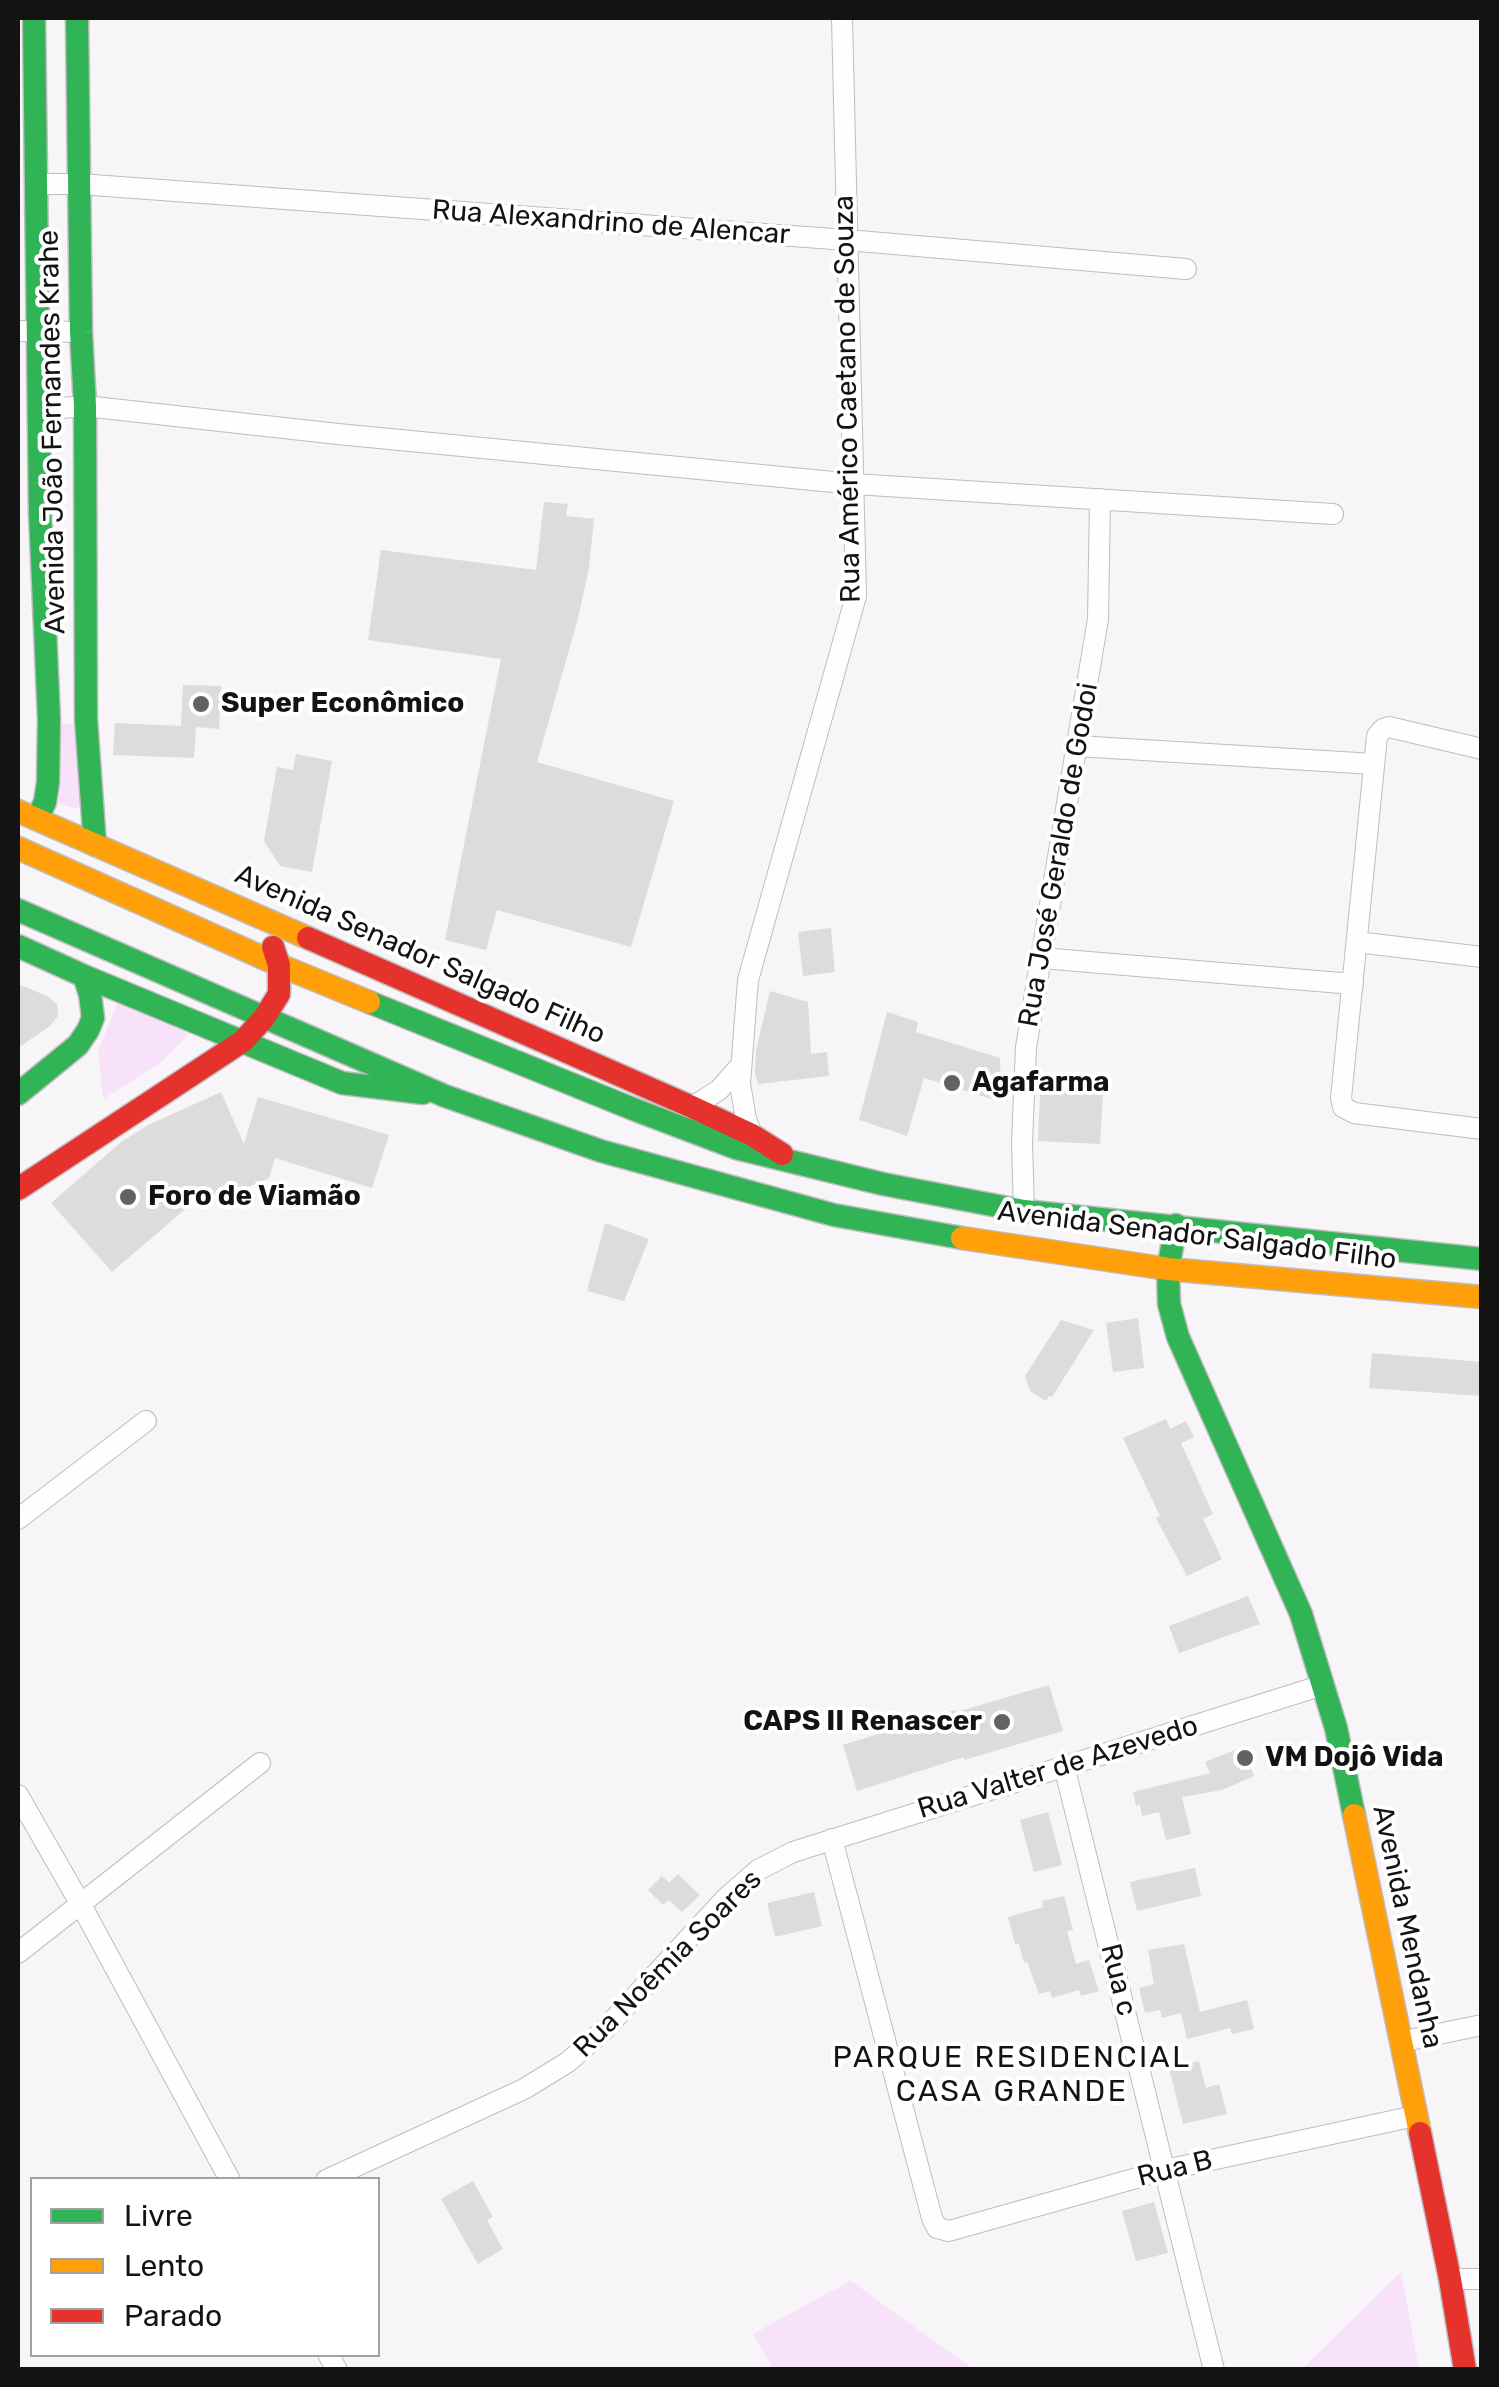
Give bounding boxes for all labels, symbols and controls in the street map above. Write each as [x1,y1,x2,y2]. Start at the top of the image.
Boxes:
street label: Rua Alexandrino de Alencar [431,194,791,252]
street label: Rua Américo Caetano de Souza [828,195,868,603]
street label: Avenida João Fernandes Krahe [33,230,73,634]
street label: Rua José Geraldo de Godoi [1012,680,1106,1030]
place label: Super Econômico [221,687,464,721]
marker: Super Econômico [190,693,212,715]
street label: Avenida Senador Salgado Filho [230,858,610,1052]
place label: Agafarma [972,1066,1110,1100]
marker: Agafarma [941,1072,963,1094]
place label: Foro de Viamão [148,1180,361,1214]
marker: Foro de Viamão [117,1186,139,1208]
street label: Avenida Senador Salgado Filho [996,1195,1398,1277]
place label: CAPS II Renascer [743,1705,982,1739]
street label: Rua Valter de Azevedo [914,1709,1202,1827]
marker: CAPS II Renascer [991,1711,1013,1733]
place label: VM Dojô Vida [1265,1741,1444,1775]
marker: VM Dojô Vida [1234,1747,1256,1769]
street label: Avenida Mendanha [1365,1802,1449,2052]
street label: Rua Noêmia Soares [567,1863,769,2065]
street label: Rua c [1093,1941,1143,2019]
district label: PARQUE RESIDENCIAL CASA GRANDE [832,2040,1192,2110]
street label: Rua B [1134,2143,1216,2195]
legend [30,2177,380,2357]
text: Livre [124,2198,193,2234]
text: Lento [124,2248,204,2284]
text: Parado [124,2298,222,2334]

